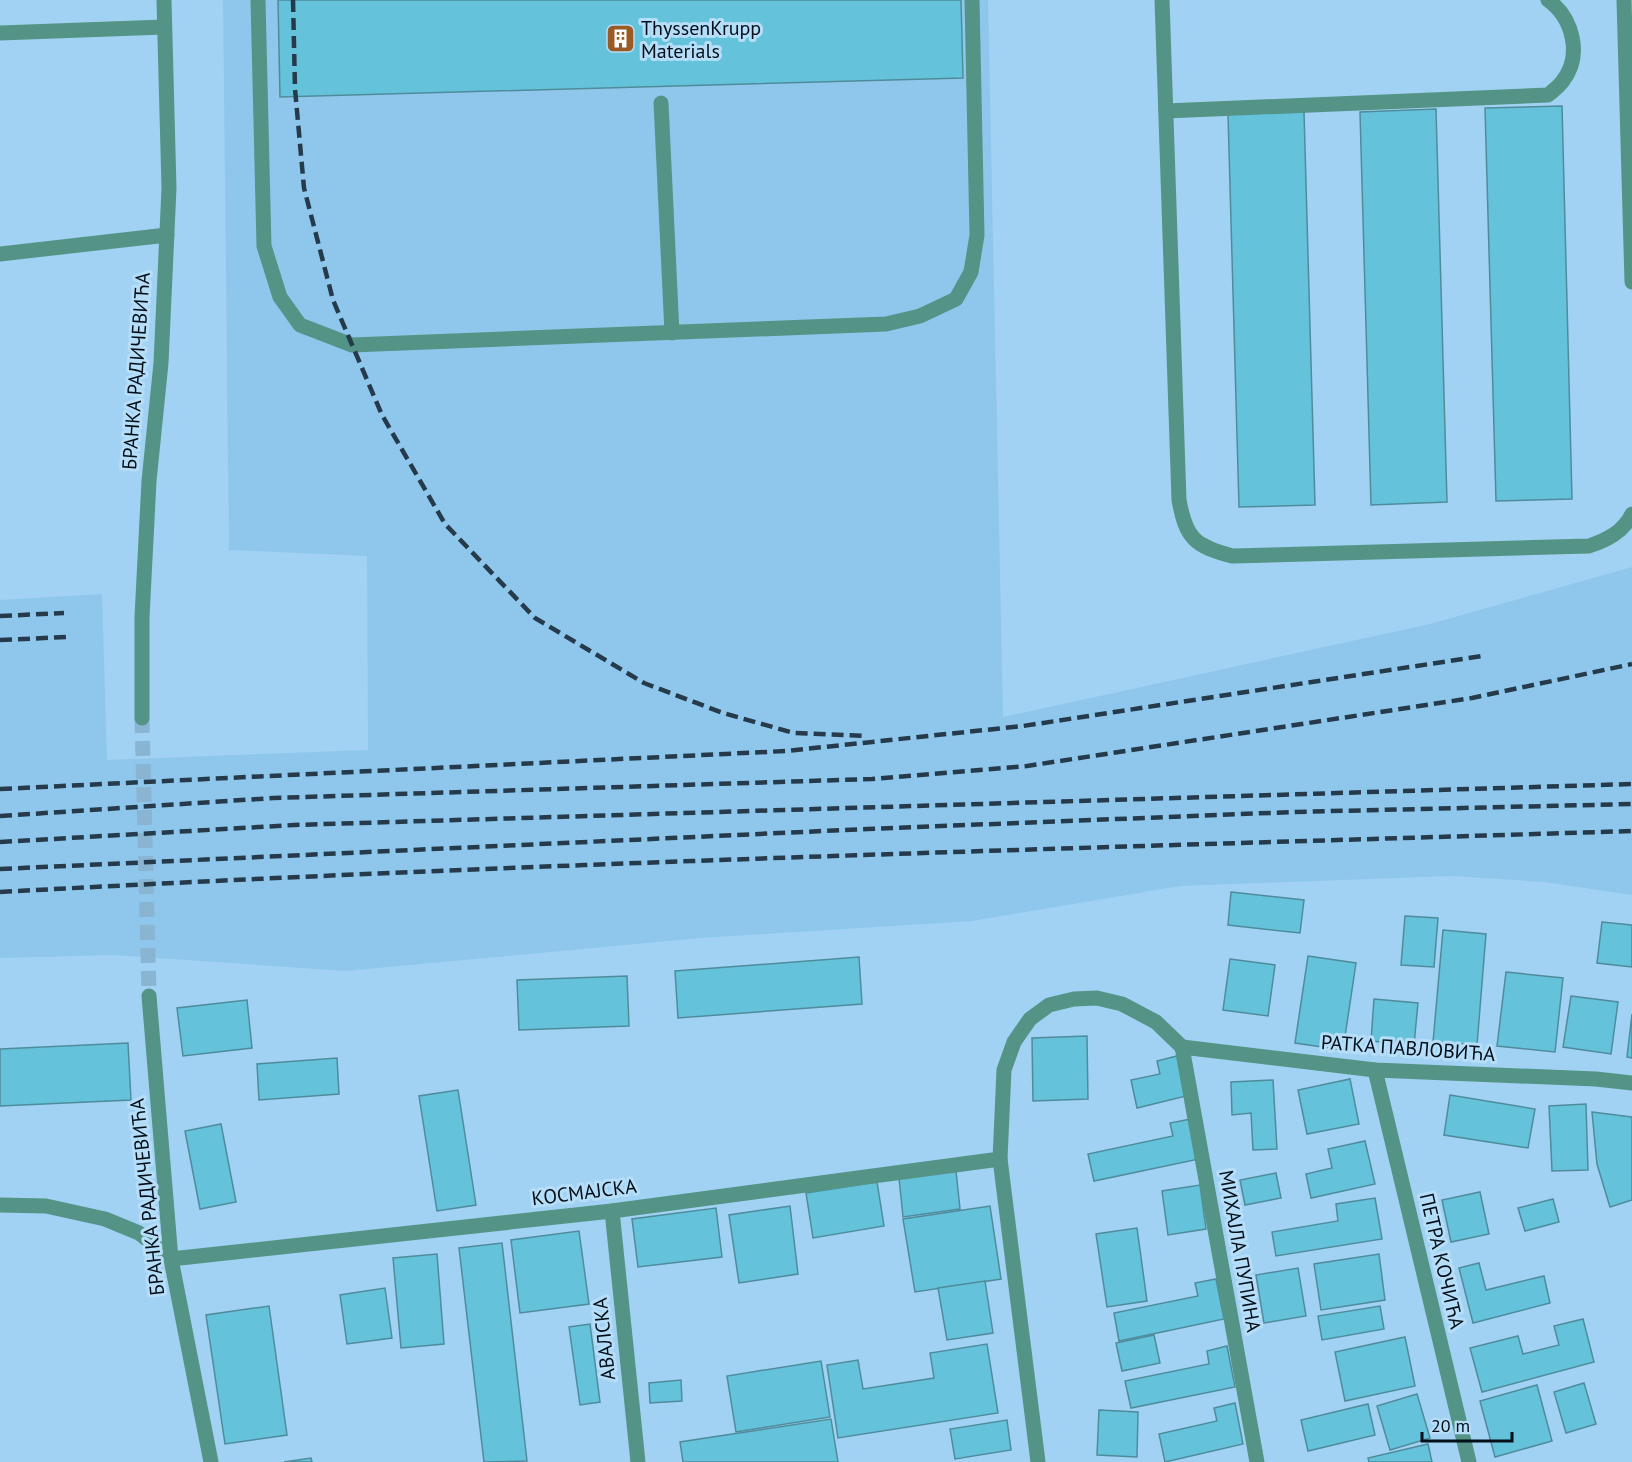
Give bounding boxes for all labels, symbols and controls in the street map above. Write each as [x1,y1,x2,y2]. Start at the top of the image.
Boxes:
place label: ThyssenKrupp Materials [641,15,761,64]
building icon: ThyssenKrupp Materials [604,23,636,55]
street label: БРАНКА РАДИЧЕВИЋА [116,271,156,471]
street label: РАТКА ПАВЛОВИЋА [1320,1029,1496,1067]
street label: БРАНКА РАДИЧЕВИЋА [124,1097,170,1297]
street label: МИХАЈЛА ПУПИНА [1213,1168,1267,1334]
street label: КОСМАЈСКА [530,1173,638,1211]
street label: ПЕТРА КОЧИЋА [1414,1190,1470,1332]
street label: АВАЛСКА [587,1296,621,1382]
scale bar [1422,1405,1512,1443]
text: 20 m [1431,1414,1470,1437]

